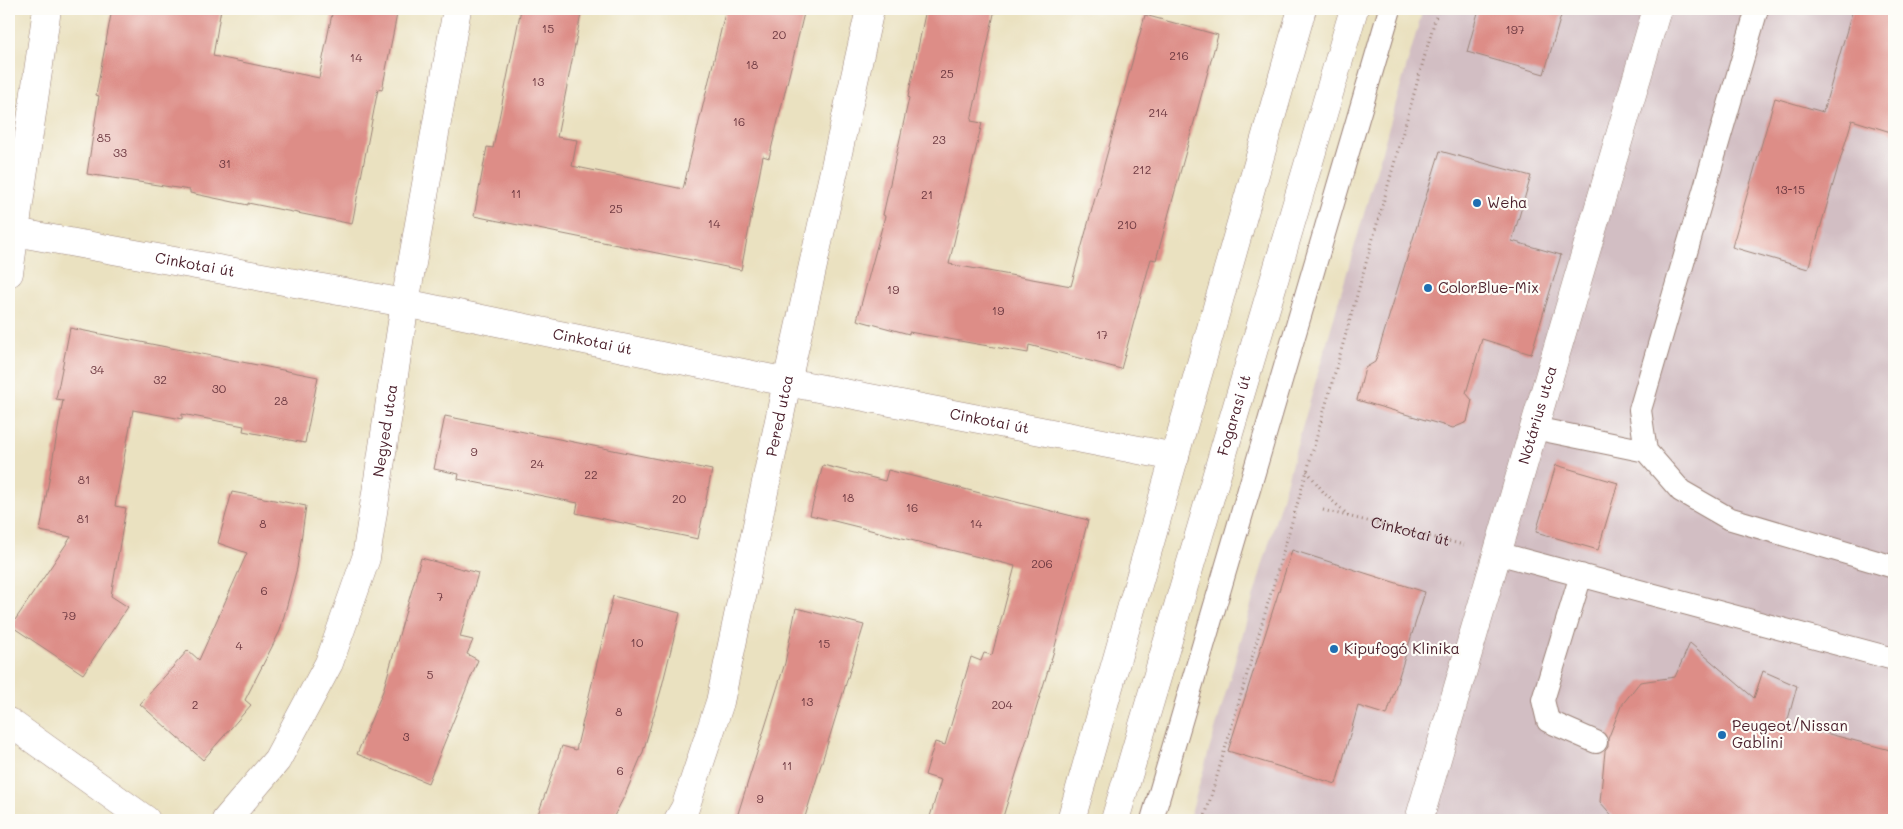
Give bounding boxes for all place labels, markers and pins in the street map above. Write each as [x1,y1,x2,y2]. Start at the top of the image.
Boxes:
place label: Weha [1487,192,1527,212]
marker: Weha [1471,197,1483,209]
place label: ColorBlue-Mix [1438,277,1539,297]
marker: ColorBlue-Mix [1422,282,1434,294]
place label: Kipufogó Klinika [1344,638,1460,658]
marker: Kipufogó Klinika [1328,643,1340,655]
place label: Peugeot/Nissan Gablini [1732,715,1848,752]
marker: Peugeot/Nissan Gablini [1716,729,1728,741]

